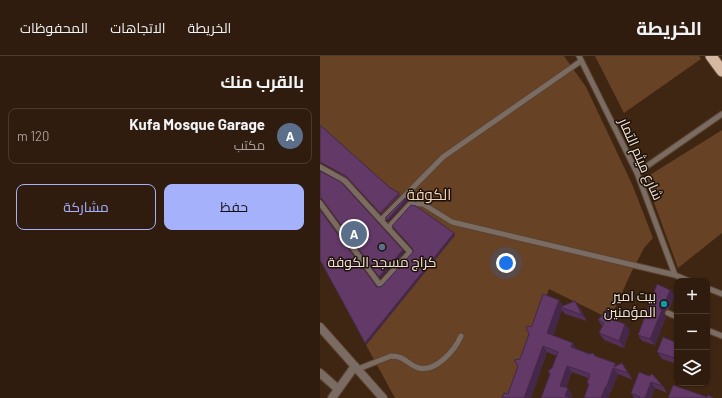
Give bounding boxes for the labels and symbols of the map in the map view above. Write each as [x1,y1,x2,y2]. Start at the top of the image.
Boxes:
street label: شارع ميثم التمار [614,114,667,203]
district label: الكوفة [407,185,451,204]
pin: A [341,219,367,249]
marker: كراج مسجد الكوفة [377,242,387,252]
place label: كراج مسجد الكوفة [328,253,436,271]
your location [496,253,516,273]
place label: بيت امير المؤمنين [604,287,656,320]
marker: بيت امير المؤمنين [659,299,669,309]

